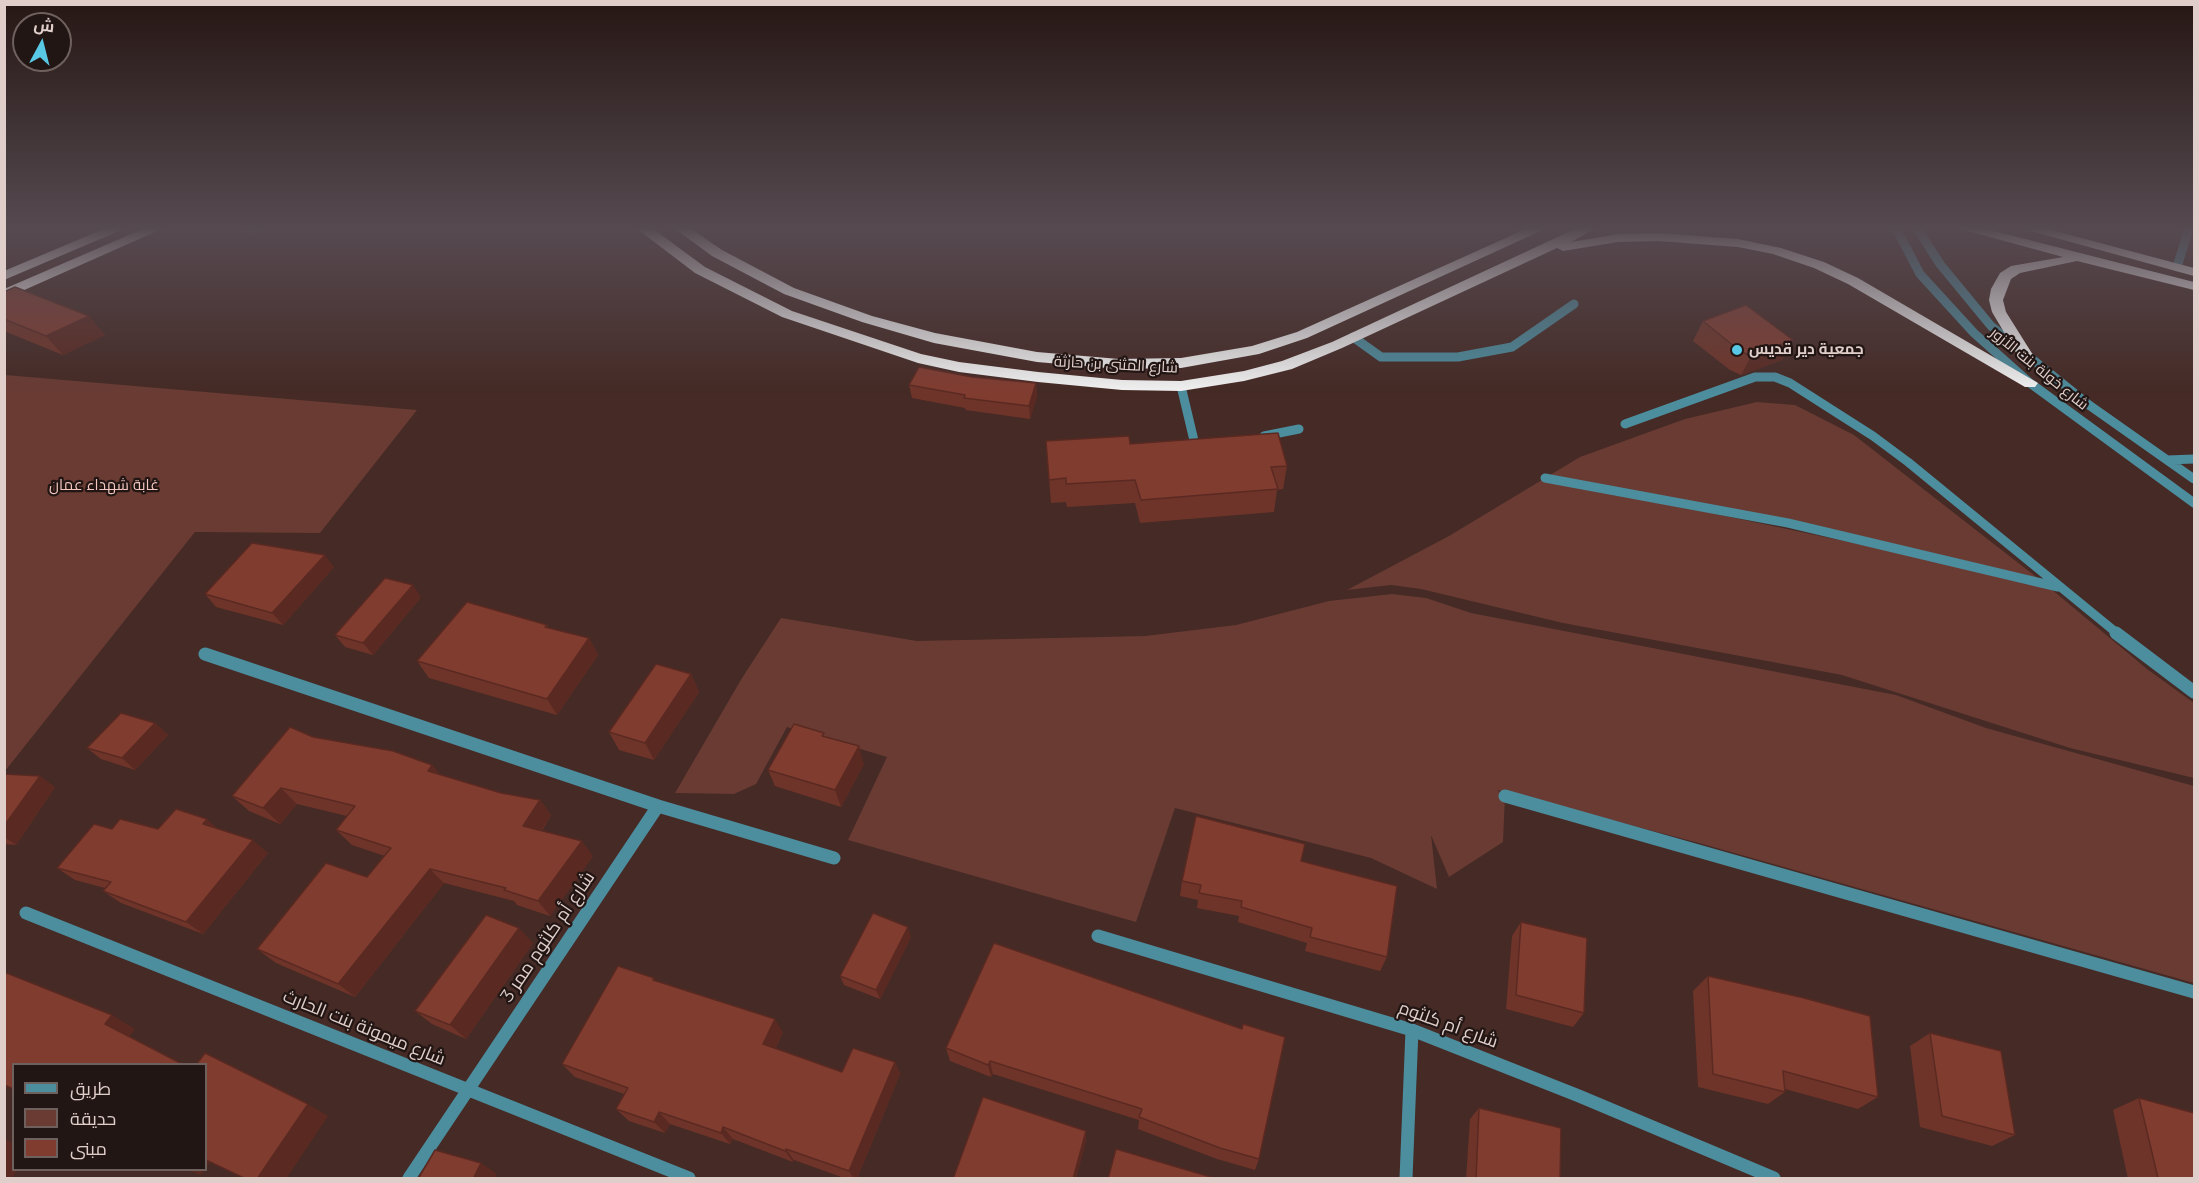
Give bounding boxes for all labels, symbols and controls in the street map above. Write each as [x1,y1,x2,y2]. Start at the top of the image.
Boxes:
north arrow [12,12,72,72]
text: ش [33,15,55,36]
street label: شارع خولة بنت الأزور [1986,324,2092,414]
place label: جمعية دير قديس [1749,341,1864,359]
marker: جمعية دير قديس [1730,343,1744,357]
street label: شارع المثنى بن حارثة [1054,353,1178,377]
park label: غابة شهداء عمان [49,477,159,495]
street label: شارع أم كلثوم ممر 3 [496,868,600,1006]
street label: شارع ميمونة بنت الحارث [280,986,448,1070]
street label: شارع أم كلثوم [1395,997,1501,1053]
legend [12,1063,207,1171]
text: طريق [70,1078,111,1100]
text: حديقة [70,1108,116,1130]
text: مبنى [70,1138,107,1160]

